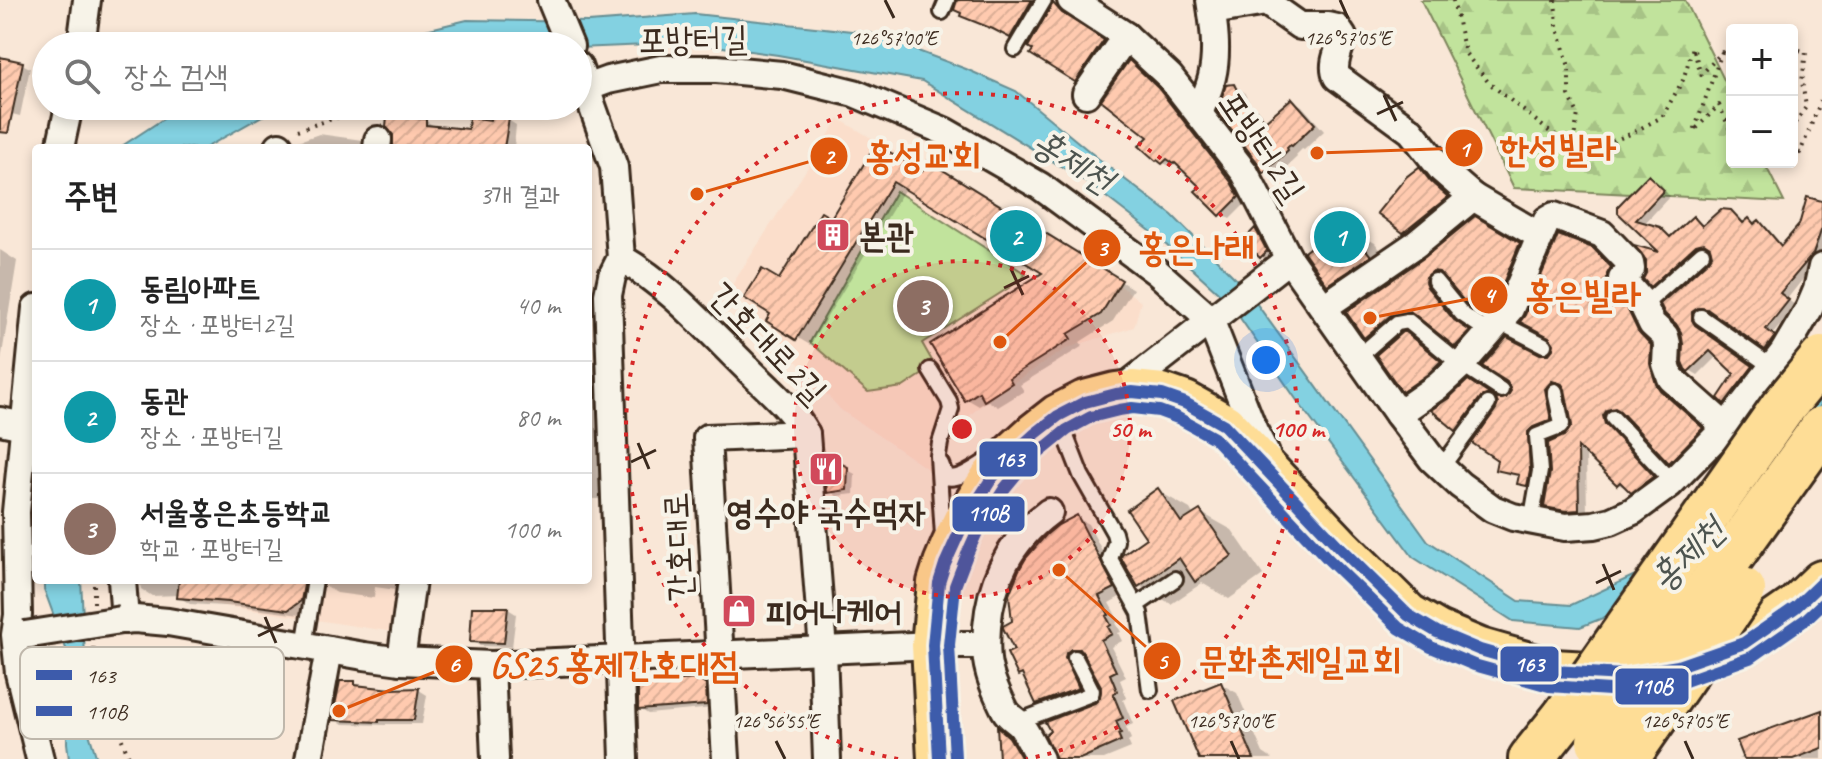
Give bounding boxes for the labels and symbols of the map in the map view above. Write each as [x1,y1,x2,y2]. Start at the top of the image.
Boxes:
street label: 포방터길 [638,17,748,61]
text: 126°57'00"E [851,26,940,51]
text: 126°57'05"E [1305,26,1394,51]
street label: 포방터2길 [1209,82,1315,210]
water label: 홍제천 [1024,118,1125,205]
callout: 한성빌라 [1444,118,1632,178]
callout: 홍성교회 [809,126,997,186]
text: 한성빌라 [1499,126,1617,172]
text: 홍성교회 [865,133,981,179]
text: 1 [1459,134,1473,164]
text: 2 [824,141,837,171]
pin: 2 [990,206,1042,266]
pin: 1 [1314,207,1366,267]
place label: 본관 [859,214,914,257]
building icon: 본관 [814,216,852,254]
callout: 홍은나래 [1082,218,1270,278]
text: 홍은나래 [1138,225,1254,271]
text: 3 [1097,233,1110,263]
callout: 홍은빌라 [1469,265,1656,325]
text: 홍은빌라 [1525,272,1642,318]
street label: 간호대로2길 [700,273,836,413]
pin: 3 [897,276,949,336]
text: 4 [1484,280,1498,310]
your location [1246,340,1286,380]
text: 50 m [1110,414,1153,444]
text: 100 m [1272,414,1326,444]
centre of rings [948,415,976,443]
line badge: 163 [978,440,1039,478]
text: 163 [994,446,1026,474]
restaurant icon: 영수야 국수먹자 [807,450,845,488]
street label: 간호대로 [654,491,702,603]
place label: 영수야 국수먹자 [726,491,926,534]
line badge: 110B [951,495,1026,533]
text: 110B [967,500,1010,528]
water label: 홍제천 [1640,505,1736,601]
place label: 피어나케어 [765,590,902,633]
shop icon: 피어나케어 [720,592,758,630]
callout: 문화촌제일교회 [1142,631,1417,691]
callout: GS25 홍제간호대점 [434,634,755,694]
text: 문화촌제일교회 [1199,638,1401,684]
text: GS25 홍제간호대점 [489,642,739,688]
line badge: 163 [1499,645,1560,683]
text: 5 [1157,646,1170,676]
legend [20,647,284,739]
text: 6 [448,649,461,679]
text: 163 [1514,651,1546,679]
text: 163 [86,662,118,690]
line badge: 110B [1614,667,1690,706]
text: 110B [1631,673,1674,701]
text: 110B [86,698,129,726]
text: 126°56'55"E [733,709,822,734]
text: 126°57'00"E [1188,709,1277,734]
text: 126°57'05"E [1642,709,1731,734]

